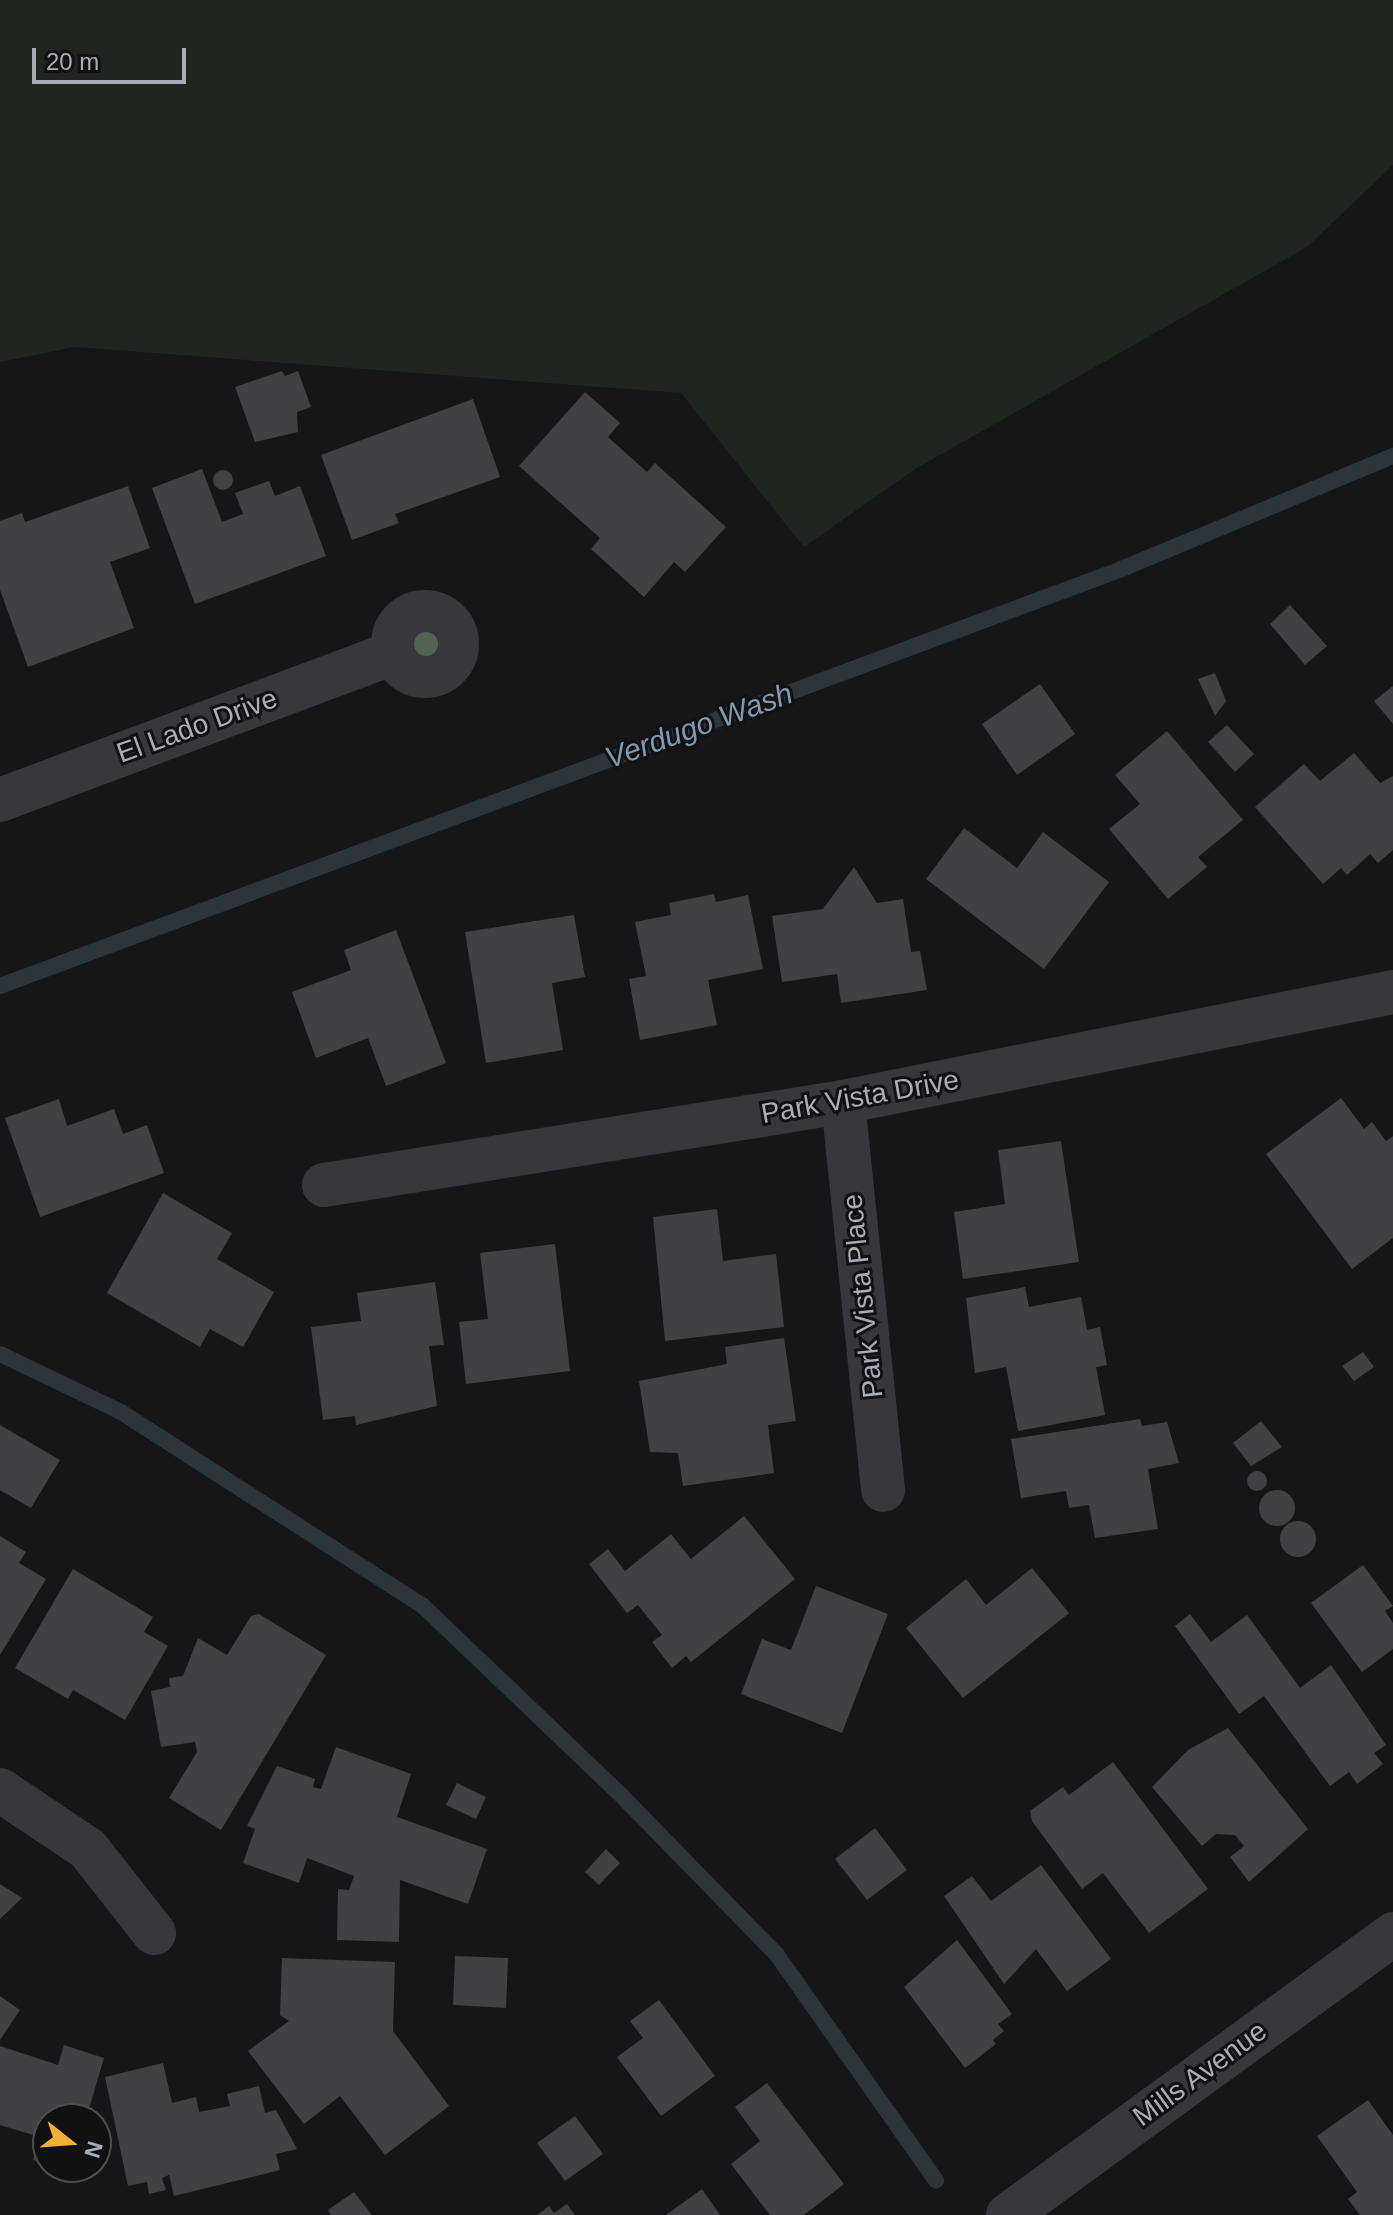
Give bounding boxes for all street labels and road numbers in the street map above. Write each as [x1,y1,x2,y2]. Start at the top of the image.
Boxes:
street label: El Lado Drive [112,681,282,771]
street label: Park Vista Drive [758,1063,962,1131]
street label: Park Vista Place [836,1192,890,1400]
street label: Mills Avenue [1126,2014,1274,2134]

